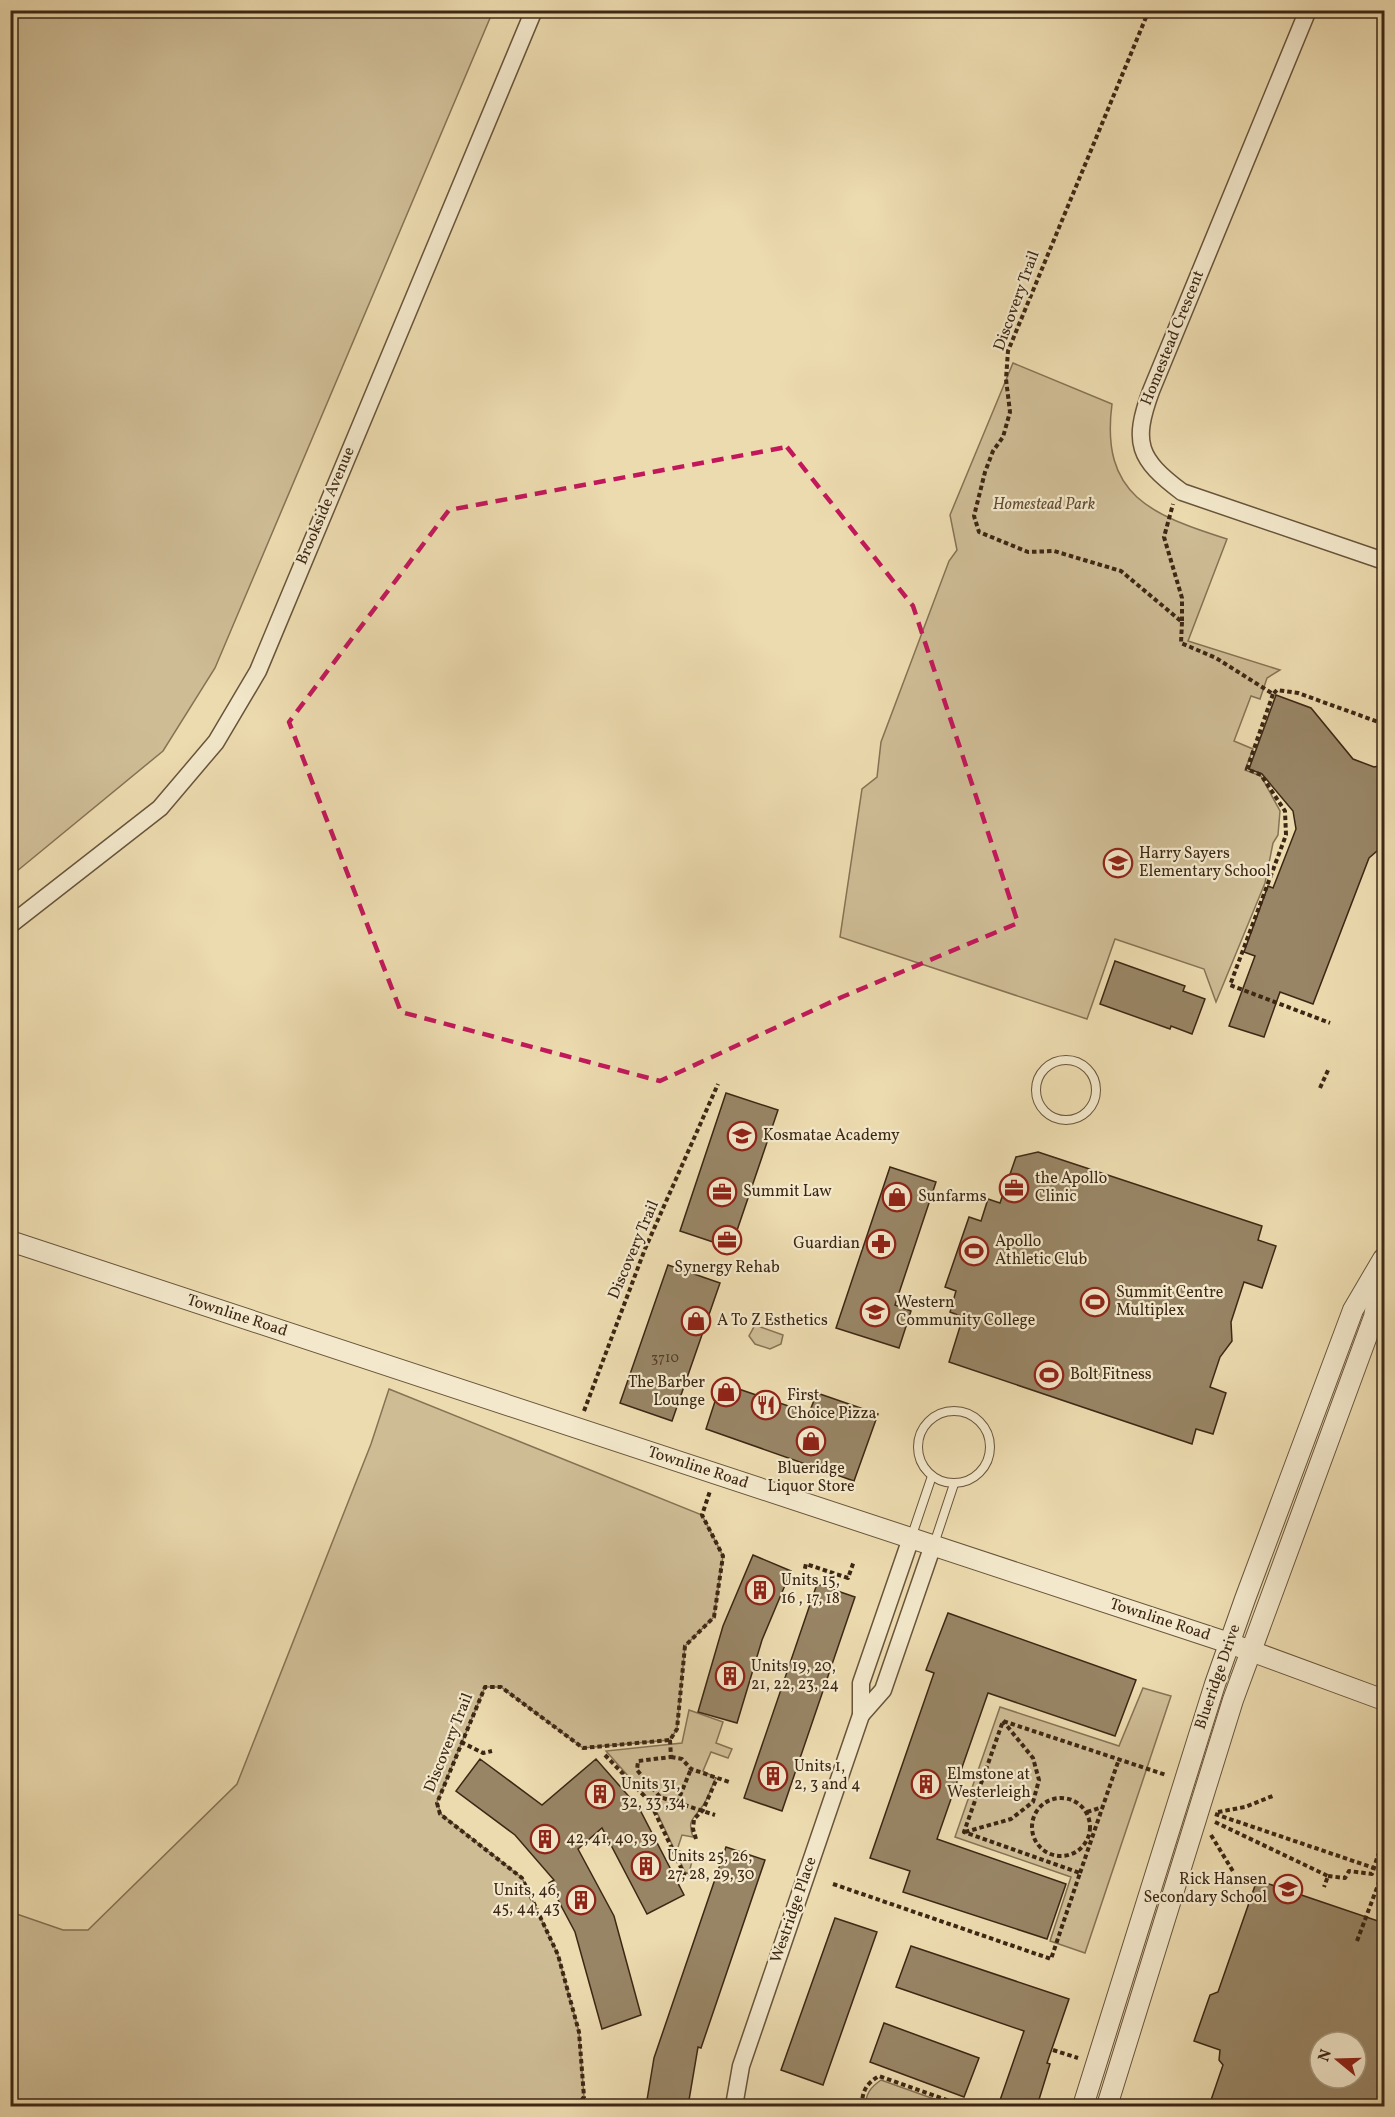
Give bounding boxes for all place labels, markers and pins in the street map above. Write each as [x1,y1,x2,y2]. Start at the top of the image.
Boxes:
place label: Harry Sayers Elementary School [1139,843,1271,883]
school or university icon: Harry Sayers Elementary School [1102,847,1134,879]
school or university icon: Kosmatae Academy [726,1120,758,1152]
place label: Kosmatae Academy [763,1125,900,1147]
place label: the Apollo Clinic [1035,1168,1107,1208]
office icon: the Apollo Clinic [998,1172,1030,1204]
office icon: Summit Law [706,1176,738,1208]
place label: Summit Law [743,1181,832,1203]
shop icon: Sunfarms [881,1181,913,1213]
place label: Sunfarms [918,1186,987,1208]
office icon: Synergy Rehab [711,1224,743,1256]
pharmacy icon: Guardian [865,1228,897,1260]
place label: Apollo Athletic Club [995,1231,1088,1271]
place label: Guardian [793,1233,860,1255]
sports icon: Apollo Athletic Club [958,1235,990,1267]
place label: Synergy Rehab [674,1257,780,1279]
place label: Summit Centre Multiplex [1116,1282,1223,1322]
sports icon: Summit Centre Multiplex [1079,1286,1111,1318]
place label: Western Community College [896,1292,1035,1332]
school or university icon: Western Community College [859,1296,891,1328]
shop icon: A To Z Esthetics [680,1305,712,1337]
place label: A To Z Esthetics [717,1310,828,1332]
sports icon: Bolt Fitness [1033,1359,1065,1391]
place label: Bolt Fitness [1070,1364,1152,1386]
place label: The Barber Lounge [628,1372,705,1412]
shop icon: The Barber Lounge [710,1376,742,1408]
place label: First Choice Pizza [787,1385,876,1425]
restaurant icon: First Choice Pizza [750,1389,782,1421]
shop icon: Blueridge Liquor Store [795,1425,827,1457]
place label: Blueridge Liquor Store [767,1458,855,1498]
place label: Units 15, 16 , 17, 18 [781,1570,840,1610]
building icon: Units 15, 16 , 17, 18 [744,1574,776,1606]
place label: Units 19, 20, 21, 22, 23, 24 [751,1656,839,1696]
building icon: Units 19, 20, 21, 22, 23, 24 [714,1660,746,1692]
place label: Units 1, 2, 3 and 4 [794,1756,861,1796]
building icon: Units 1, 2, 3 and 4 [757,1760,789,1792]
place label: Elmstone at Westerleigh [947,1764,1031,1804]
building icon: Elmstone at Westerleigh [910,1768,942,1800]
place label: Units 31, 32, 33 ,34 [621,1774,686,1814]
building icon: Units 31, 32, 33 ,34 [584,1778,616,1810]
building icon: 42, 41, 40, 39 [529,1823,561,1855]
place label: 42, 41, 40, 39 [566,1828,657,1850]
place label: Units 25, 26, 27, 28, 29, 30 [667,1846,754,1886]
building icon: Units 25, 26, 27, 28, 29, 30 [630,1850,662,1882]
place label: Rick Hansen Secondary School [1144,1869,1267,1909]
school or university icon: Rick Hansen Secondary School [1272,1873,1304,1905]
place label: Units, 46, 45, 44, 43 [492,1880,560,1920]
building icon: Units, 46, 45, 44, 43 [565,1884,597,1916]

